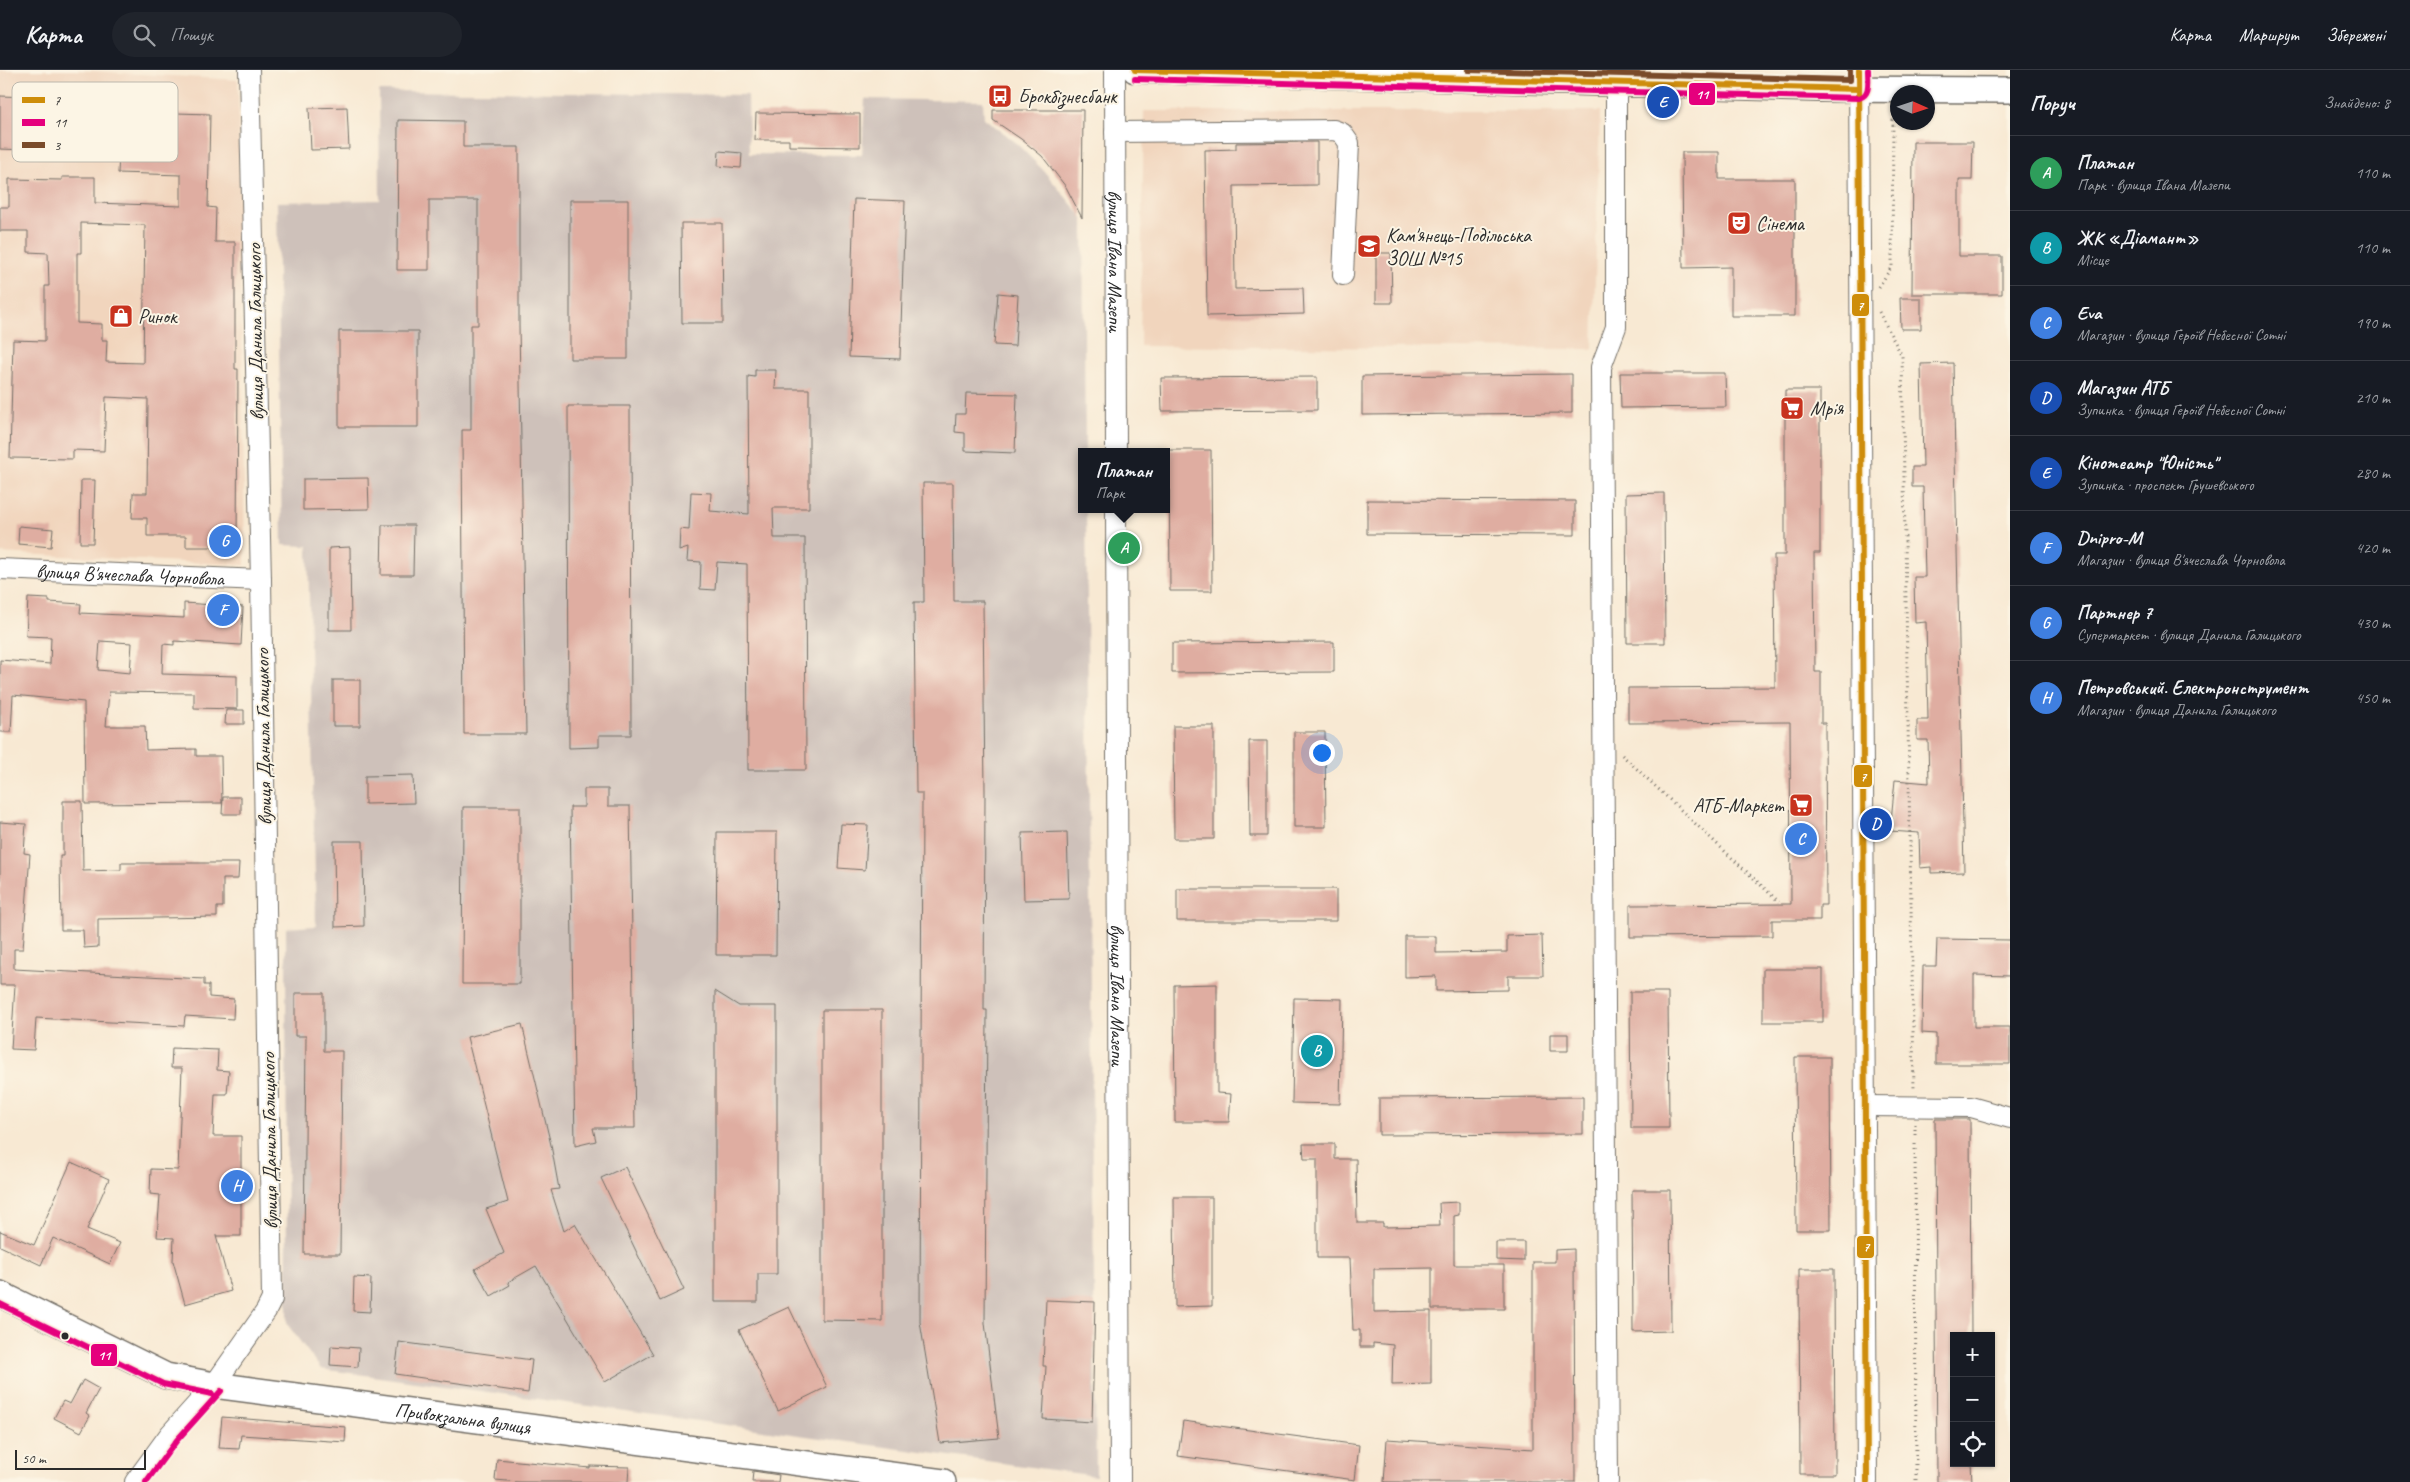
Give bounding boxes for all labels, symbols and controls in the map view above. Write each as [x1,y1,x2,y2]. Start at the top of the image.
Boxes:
search box [112,12,462,57]
text: Карта [25,20,82,50]
icon: search [130,21,158,49]
text: Пошук [170,23,213,47]
text: Карта [2170,24,2211,46]
text: Маршрут [2239,24,2298,46]
text: Збережені [2326,24,2385,46]
legend [12,82,178,162]
line badge: 11 [1688,82,1716,106]
bus stop icon: Брокбізнесбанк [987,83,1013,109]
pin: E [1647,83,1679,121]
place label: Брокбізнесбанк [1018,84,1118,110]
north arrow [1890,85,1935,130]
text: 11 [1696,86,1710,103]
text: Поруч [2030,90,2075,116]
text: 7 [54,92,61,109]
text: Знайдено: 8 [2324,93,2390,113]
text: 11 [54,114,67,131]
text: 3 [54,137,62,154]
text: Платан [2077,151,2134,175]
text: A [2042,163,2050,183]
text: 110 m [2356,163,2390,183]
text: Парк · вулиця Івана Мазепи [2077,175,2230,195]
street label: вулиця Івана Мазепи [1102,190,1128,333]
theatre icon: Сінема [1726,210,1752,236]
place label: Сінема [1756,211,1806,236]
place label: Кам'янець-Подільська ЗОШ №15 [1386,223,1532,271]
text: ЖК «Діамант» [2077,226,2199,250]
school or university icon: Кам'янець-Подільська ЗОШ №15 [1356,233,1382,259]
text: B [2042,238,2050,258]
text: 110 m [2356,238,2390,258]
street label: вулиця Данила Галицького [241,242,270,421]
text: Місце [2077,250,2109,270]
line badge: 7 [1851,293,1870,317]
text: 7 [1857,297,1865,314]
text: Eva [2077,301,2102,325]
shop icon: Ринок [108,303,134,329]
place label: Ринок [138,304,178,329]
text: C [2042,313,2050,333]
text: 190 m [2356,313,2390,333]
text: Магазин · вулиця Героїв Небесної Сотні [2077,325,2285,345]
text: Магазин АТБ [2077,376,2170,400]
text: D [2041,388,2051,408]
text: 210 m [2356,388,2390,408]
supermarket icon: Мрія [1779,395,1805,421]
place label: Мрія [1810,396,1844,421]
text: Зупинка · вулиця Героїв Небесної Сотні [2077,400,2285,420]
popup [1078,448,1170,513]
text: Кінотеатр "Юність" [2077,451,2217,475]
text: Платан [1096,459,1152,483]
text: E [2042,463,2050,483]
text: 280 m [2356,463,2390,483]
text: Зупинка · проспект Грушевського [2077,475,2254,495]
text: Парк [1096,483,1124,503]
pin: G [209,522,241,560]
text: Dnipro-M [2077,526,2142,550]
pin: A [1108,529,1140,567]
text: F [2042,538,2050,558]
text: 420 m [2356,538,2390,558]
text: Магазин · вулиця В'ячеслава Чорновола [2077,550,2285,570]
street label: вулиця В'ячеслава Чорновола [35,559,226,592]
pin: F [207,591,239,629]
text: Партнер 7 [2077,601,2152,625]
text: G [2042,613,2050,633]
text: 430 m [2356,613,2390,633]
text: Супермаркет · вулиця Данила Галицького [2077,625,2301,645]
street label: вулиця Данила Галицького [249,647,278,826]
text: Петровський. Електронструмент [2077,676,2308,700]
text: H [2041,688,2051,708]
text: 450 m [2356,688,2390,708]
text: Магазин · вулиця Данила Галицького [2077,700,2276,720]
your location [1309,740,1335,766]
line badge: 7 [1853,764,1873,788]
text: 7 [1860,768,1868,785]
supermarket icon: АТБ-Маркет [1788,792,1814,818]
place label: АТБ-Маркет [1693,793,1785,818]
pin: D [1860,805,1892,843]
pin: C [1785,820,1817,858]
street label: вулиця Івана Мазепи [1105,924,1130,1067]
pin: B [1301,1032,1333,1070]
street label: вулиця Данила Галицького [255,1051,284,1230]
pin: H [221,1167,253,1205]
line badge: 7 [1856,1235,1875,1259]
text: 7 [1863,1238,1871,1255]
unlabelled marker [60,1331,70,1341]
map controls [1950,1332,1995,1467]
button: + [1950,1332,1995,1377]
line badge: 11 [90,1343,118,1367]
text: 11 [98,1347,112,1364]
button: − [1950,1377,1995,1422]
street label: Привокзальна вулиця [394,1397,533,1440]
button: locate [1950,1422,1995,1467]
scale bar [15,1447,146,1470]
text: 50 m [22,1450,46,1467]

